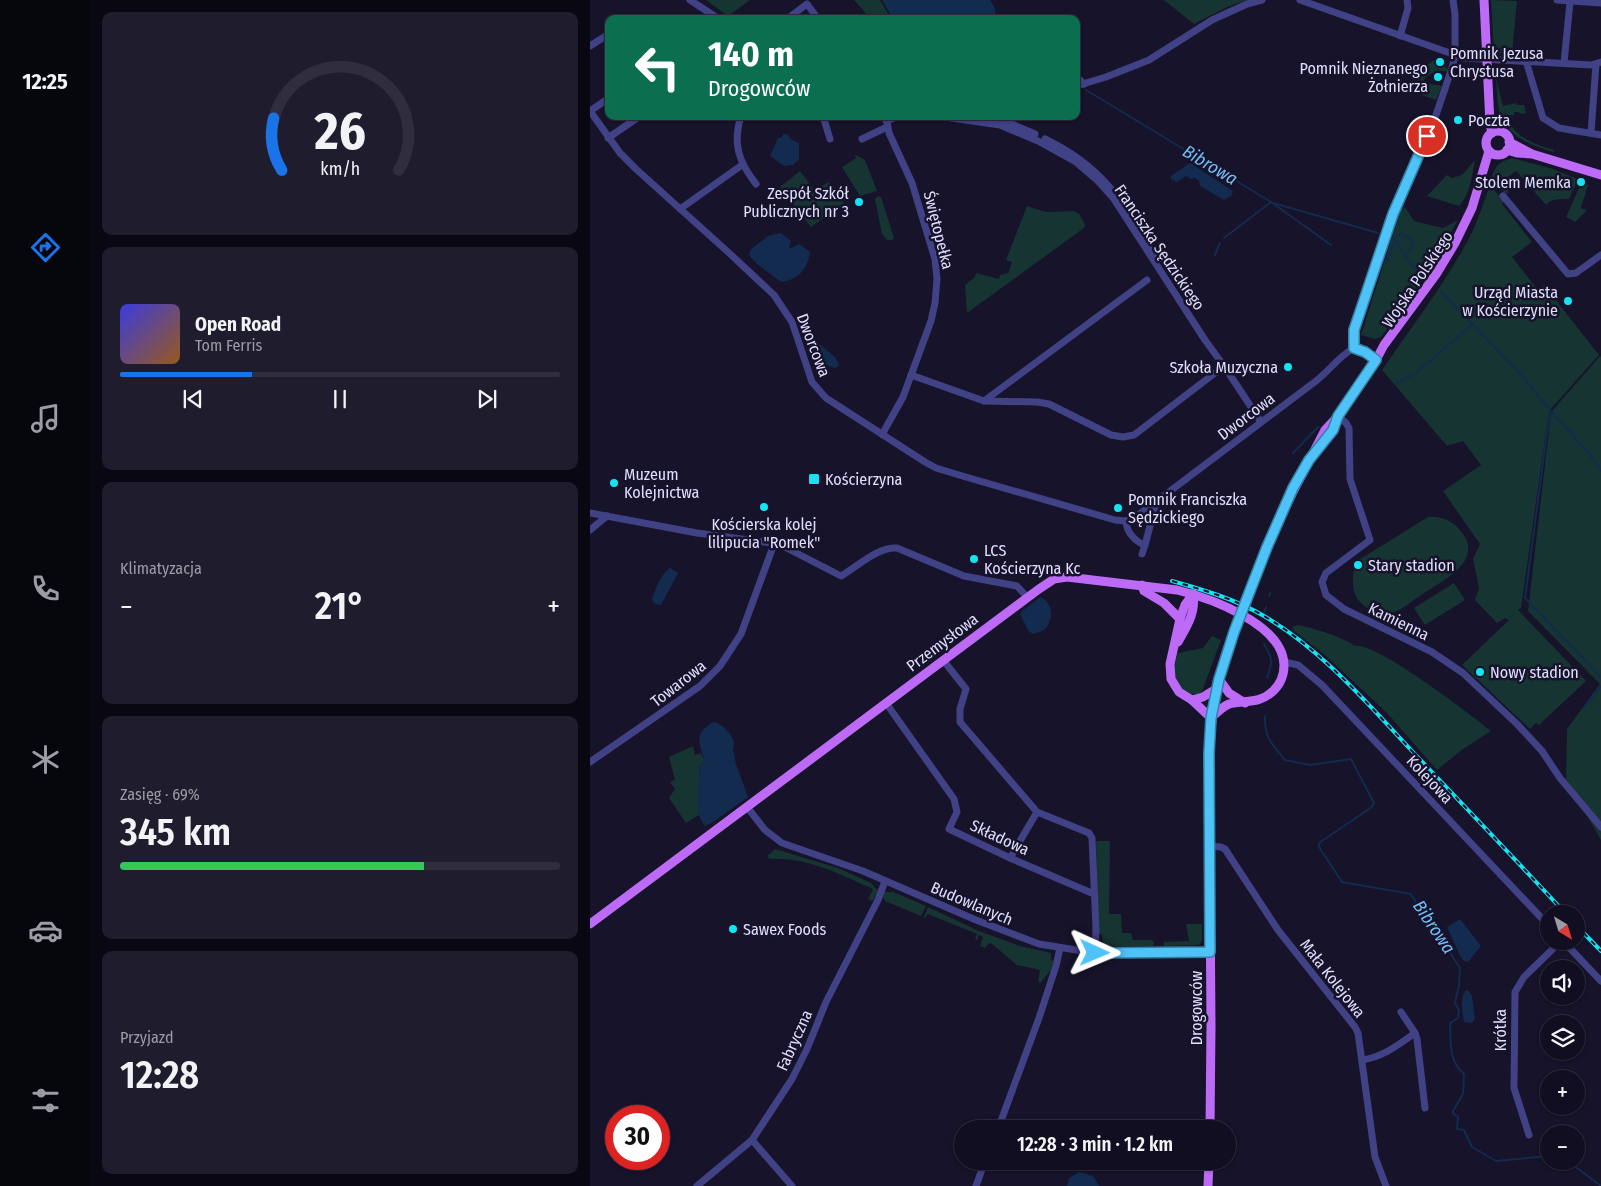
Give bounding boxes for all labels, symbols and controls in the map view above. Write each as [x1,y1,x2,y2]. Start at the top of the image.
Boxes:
text: 140 m [708,33,794,75]
icon: left [625,35,690,100]
place label: Pomnik Jezusa Chrystusa [1450,44,1544,81]
marker: Pomnik Jezusa Chrystusa [1434,56,1446,68]
place label: Pomnik Nieznanego Żołnierza [1300,59,1428,96]
text: 12:25 [22,68,68,95]
marker: Pomnik Nieznanego Żołnierza [1432,71,1444,83]
text: Drogowców [708,75,810,102]
text: 26 [313,100,366,163]
place label: Poczta [1468,111,1511,130]
marker: Poczta [1452,114,1464,126]
pin [1406,115,1448,157]
icon: arrive [1413,122,1441,150]
water label: Bibrowa [1179,140,1241,190]
text: km/h [320,158,360,180]
place label: Stolem Memka [1475,173,1571,192]
marker: Stolem Memka [1575,176,1587,188]
street label: Franciszka Sędzickiego [1111,181,1209,314]
place label: Zespół Szkół Publicznych nr 3 [743,184,849,221]
street label: Świętopełka [920,189,957,271]
marker: Zespół Szkół Publicznych nr 3 [853,196,865,208]
street label: Wojska Polskiego [1378,227,1457,331]
icon: directions [28,230,63,265]
place label: Urząd Miasta w Kościerzynie [1462,283,1558,320]
marker: Urząd Miasta w Kościerzynie [1562,295,1574,307]
street label: Dworcowa [793,311,834,380]
text: Open Road [195,313,281,336]
text: Tom Ferris [195,336,262,355]
place label: Szkoła Muzyczna [1170,358,1278,377]
marker: Szkoła Muzyczna [1282,361,1294,373]
icon: previous [179,385,207,413]
icon: pause [326,385,354,413]
icon: next [473,385,501,413]
street label: Dworcowa [1214,389,1279,444]
icon: music [28,401,63,436]
place label: Muzeum Kolejnictwa [624,465,700,502]
place label: Kościerzyna [825,470,903,489]
marker: Kościerzyna [807,472,821,486]
marker: Muzeum Kolejnictwa [608,477,620,489]
place label: Pomnik Franciszka Sędzickiego [1128,490,1247,527]
marker: Kościerska kolej lilipucia "Romek" [758,501,770,513]
marker: Pomnik Franciszka Sędzickiego [1112,502,1124,514]
place label: Kościerska kolej lilipucia "Romek" [708,515,820,552]
place label: LCS Kościerzyna Kc [984,541,1080,578]
marker: LCS Kościerzyna Kc [968,553,980,565]
place label: Stary stadion [1368,556,1455,575]
text: Klimatyzacja [120,559,202,578]
marker: Stary stadion [1352,559,1364,571]
icon: phone [28,571,63,606]
text: 21° [315,583,365,629]
text: − [120,590,133,623]
text: + [547,590,560,623]
street label: Kamienna [1365,599,1432,644]
street label: Przemysłowa [903,609,982,675]
street label: Towarowa [647,656,710,711]
place label: Nowy stadion [1490,663,1579,682]
marker: Nowy stadion [1474,666,1486,678]
icon: climate [28,742,63,777]
street label: Kolejowa [1402,751,1457,808]
text: Zasięg · 69% [120,785,200,804]
text: 345 km [120,809,231,855]
street label: Składowa [967,816,1032,859]
street label: Budowlanych [928,878,1016,929]
water label: Bibrowa [1408,896,1460,958]
north arrow [1540,905,1585,950]
map controls [1540,905,1585,1170]
icon: car [28,913,63,948]
place label: Sawex Foods [743,920,827,939]
marker: Sawex Foods [727,923,739,935]
position arrow [1068,926,1120,978]
street label: Mała Kolejowa [1296,935,1369,1021]
button: sound [1540,960,1585,1005]
street label: Drogowców [1187,970,1206,1045]
street label: Fabryczna [773,1007,816,1074]
street label: Krótka [1491,1009,1510,1051]
button: layers [1540,1015,1585,1060]
text: Przyjazd [120,1028,174,1047]
text: 12:28 [120,1052,199,1098]
button: + [1540,1070,1585,1115]
icon: filters [28,1083,63,1118]
speed limit sign: 30 [605,1105,670,1170]
button: − [1540,1125,1585,1170]
text: 12:28 · 3 min · 1.2 km [1017,1133,1173,1156]

